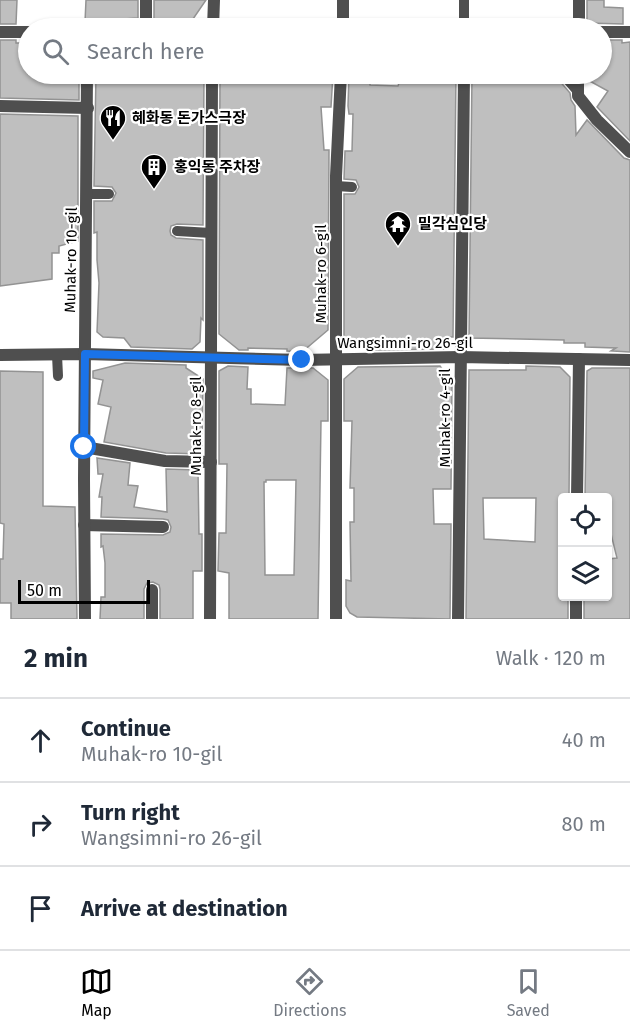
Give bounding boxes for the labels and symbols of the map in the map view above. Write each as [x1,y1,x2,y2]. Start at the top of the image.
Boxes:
restaurant icon: 혜화동 돈가스극장 [98,103,128,141]
place label: 혜화동 돈가스극장 [132,109,246,127]
building icon: 홍익동 주차장 [139,152,169,190]
place label: 홍익동 주차장 [174,158,261,176]
street label: Muhak-ro 10-gil [61,206,81,313]
temple icon: 밀각심인당 [383,209,413,247]
place label: 밀각심인당 [418,215,487,233]
street label: Muhak-ro 6-gil [312,224,330,324]
street label: Wangsimni-ro 26-gil [337,334,473,352]
route end [288,346,314,372]
street label: Muhak-ro 4-gil [436,368,454,468]
street label: Muhak-ro 8-gil [187,376,205,476]
route start [70,433,96,459]
scale bar [18,577,150,604]

